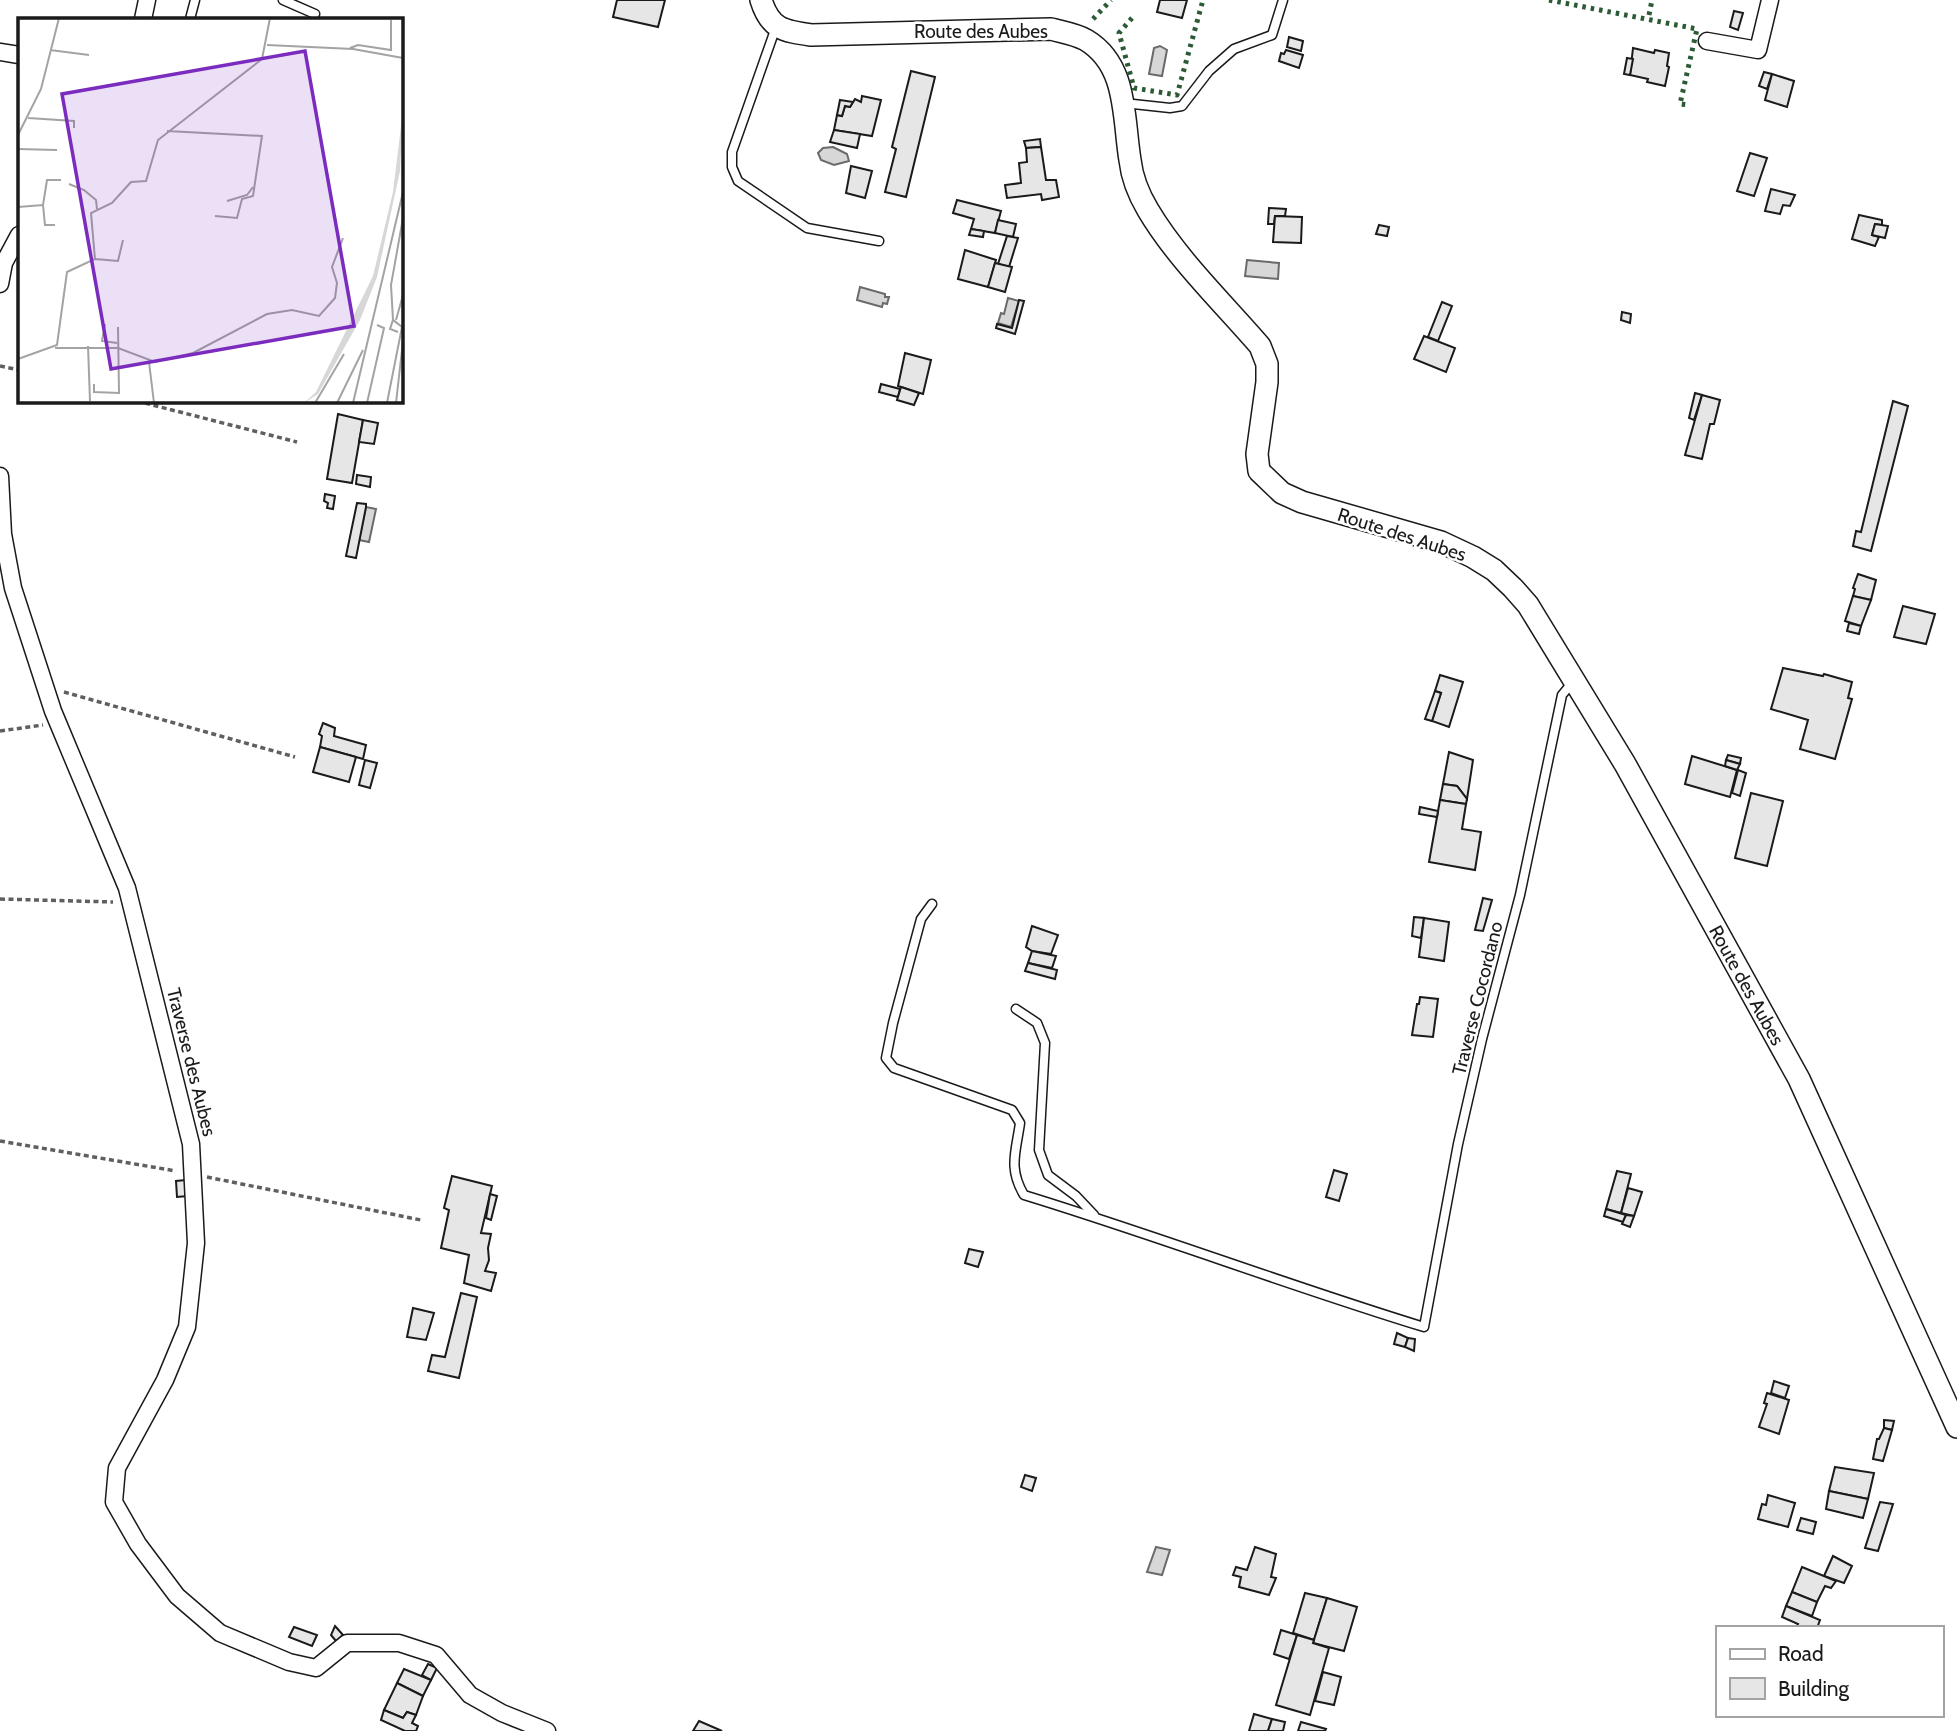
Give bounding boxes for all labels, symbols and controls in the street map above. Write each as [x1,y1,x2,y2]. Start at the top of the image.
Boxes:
inset map [18,18,402,402]
street label: Route des Aubes [914,20,1048,43]
street label: Route des Aubes [1335,503,1469,566]
street label: Traverse Cocordano [1447,919,1508,1077]
street label: Route des Aubes [1704,921,1789,1049]
street label: Traverse des Aubes [162,986,221,1139]
legend [1716,1626,1943,1717]
text: Road [1778,1641,1824,1666]
text: Building [1778,1676,1850,1701]

